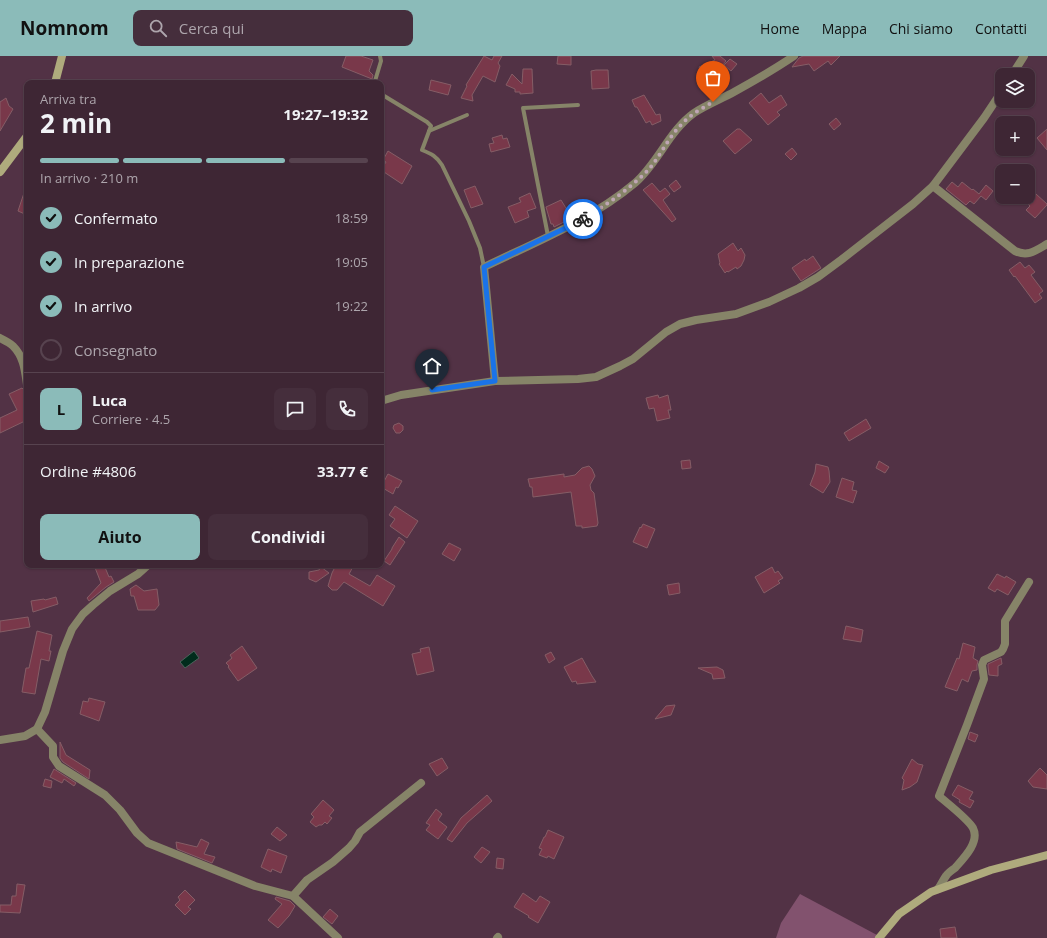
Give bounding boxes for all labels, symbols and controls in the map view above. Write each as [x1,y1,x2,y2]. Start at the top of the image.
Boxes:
search box [133,10,413,46]
text: Nomnom [20,15,109,41]
icon: search [147,17,169,39]
text: Cerca qui [179,18,244,38]
text: Home [760,19,800,38]
text: Mappa [822,19,867,38]
text: Chi siamo [889,19,953,38]
text: Contatti [975,19,1027,38]
pin [696,61,730,102]
icon: bag [702,67,724,89]
map controls [995,68,1035,204]
button: layers [995,68,1035,108]
text: Arriva tra [40,90,96,108]
text: 19:27–19:32 [283,104,368,124]
text: 2 min [40,105,112,141]
button: + [995,116,1035,156]
button: − [995,164,1035,204]
text: In arrivo · 210 m [40,169,138,187]
courier [563,199,603,239]
icon: check [40,207,62,229]
text: Confermato [74,208,158,228]
icon: bike [572,208,594,230]
text: 18:59 [335,209,368,227]
icon: check [40,251,62,273]
text: In preparazione [74,252,184,272]
text: 19:05 [335,253,368,271]
icon: check [40,295,62,317]
text: In arrivo [74,296,132,316]
text: 19:22 [335,297,368,315]
text: Consegnato [74,340,157,360]
pin [415,349,449,390]
icon: home [421,355,443,377]
button: chat [274,388,316,430]
button: phone [326,388,368,430]
text: Luca [92,390,127,410]
text: L [57,399,65,419]
text: Corriere · 4.5 [92,410,170,428]
text: Ordine #4806 [40,461,136,481]
text: 33.77 € [317,461,368,481]
button: Aiuto [40,514,200,560]
button: Condividi [208,514,368,560]

